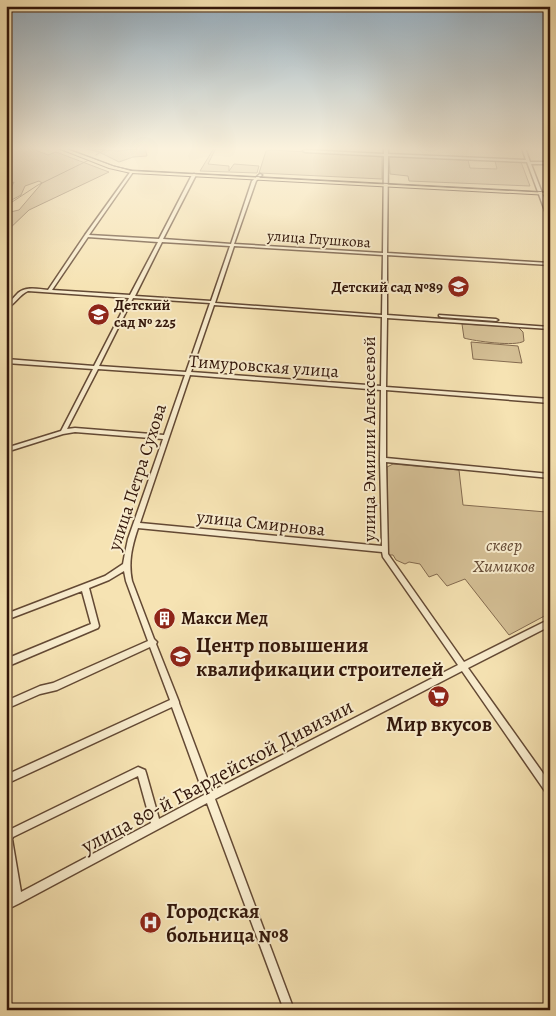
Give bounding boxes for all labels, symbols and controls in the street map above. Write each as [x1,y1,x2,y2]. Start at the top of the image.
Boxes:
street label: улица Глушкова [266,225,371,253]
school or university icon: Детский сад №89 [447,275,471,299]
place label: Детский сад №89 [331,277,443,297]
place label: Детский сад № 225 [114,295,176,332]
school or university icon: Детский сад № 225 [86,302,110,326]
street label: улица Эмилии Алексеевой [357,336,381,543]
street label: Тимуровская улица [188,349,341,383]
street label: улица Петра Сухова [102,400,172,554]
street label: улица Смирнова [195,504,327,542]
park label: сквер Химиков [472,533,535,578]
building icon: Макси Мед [153,606,177,630]
place label: Макси Мед [181,606,268,630]
place label: Центр повышения квалификации строителей [196,631,444,683]
school or university icon: Центр повышения квалификации строителей [168,645,192,669]
supermarket icon: Мир вкусов [427,685,451,709]
street label: улица 80-й Гвардейской Дивизии [75,692,358,860]
place label: Мир вкусов [386,710,492,738]
place label: Городская больница №8 [166,897,289,949]
hospital icon: Городская больница №8 [138,911,162,935]

